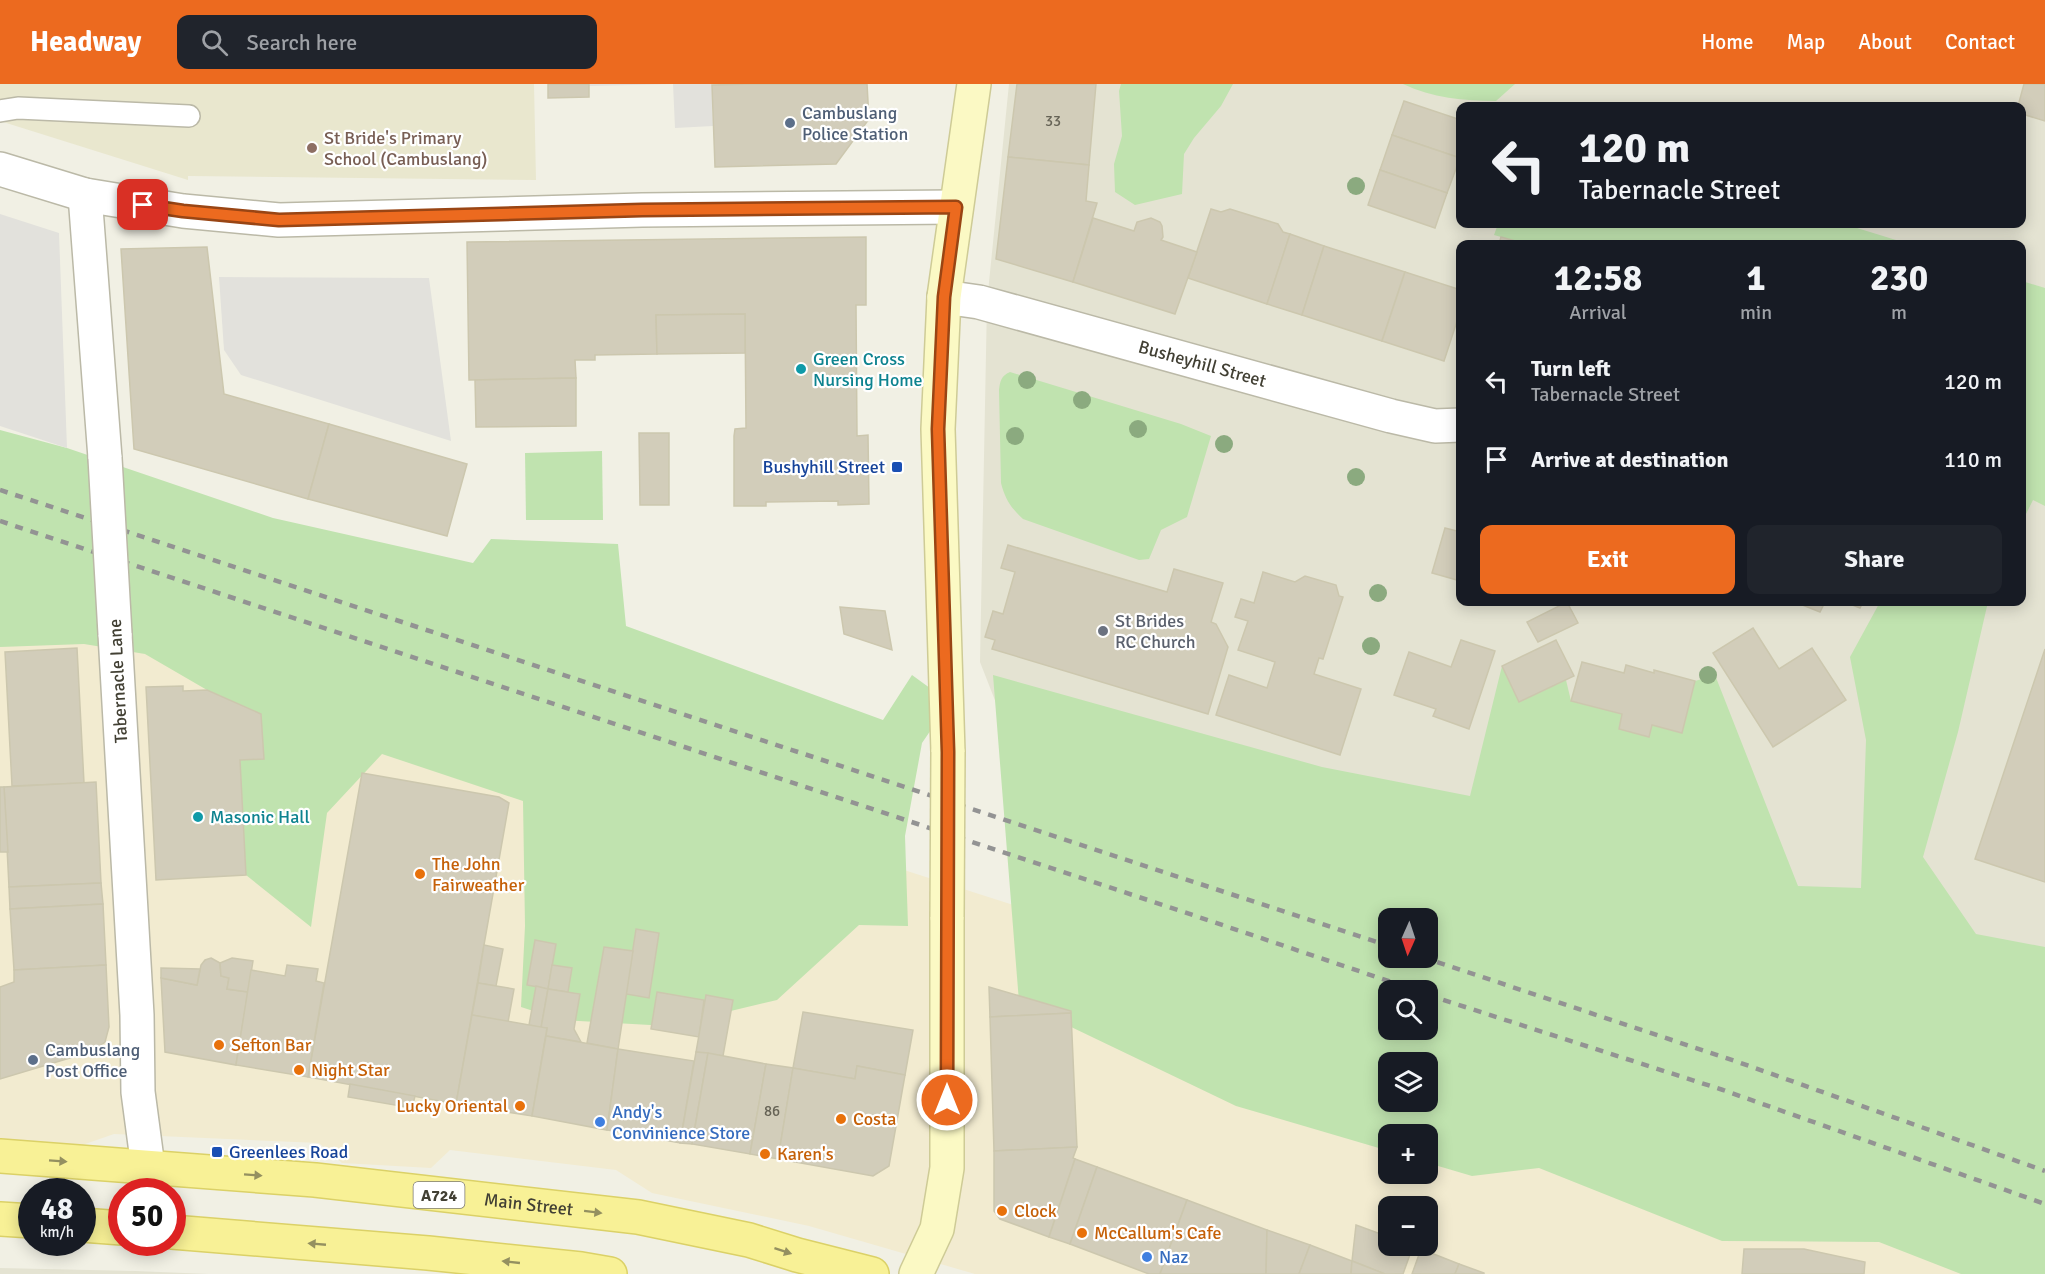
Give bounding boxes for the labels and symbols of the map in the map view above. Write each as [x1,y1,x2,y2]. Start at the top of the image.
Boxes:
place label: Cambuslang Police Station [802,102,908,145]
house number: 33 [1045,112,1061,130]
marker: Cambuslang Police Station [783,116,797,130]
place label: St Bride's Primary School (Cambuslang) [324,127,487,170]
marker: St Bride's Primary School (Cambuslang) [305,141,319,155]
pin [117,179,168,230]
street label: Busheyhill Street [1136,336,1269,392]
place label: Green Cross Nursing Home [813,348,923,391]
marker: Green Cross Nursing Home [794,362,808,376]
place label: Bushyhill Street [763,456,885,478]
marker: Bushyhill Street [890,460,904,474]
place label: St Brides RC Church [1115,610,1195,653]
street label: Tabernacle Lane [104,618,132,744]
marker: St Brides RC Church [1096,624,1110,638]
place label: Masonic Hall [210,806,310,828]
marker: Masonic Hall [191,810,205,824]
place label: The John Fairweather [432,853,525,896]
marker: The John Fairweather [413,867,427,881]
north arrow [1378,908,1438,968]
place label: Sefton Bar [231,1034,312,1056]
marker: Sefton Bar [212,1038,226,1052]
place label: Cambuslang Post Office [45,1039,140,1082]
marker: Cambuslang Post Office [26,1053,40,1067]
place label: Night Star [311,1059,390,1081]
marker: Night Star [292,1063,306,1077]
position arrow [915,1068,979,1132]
place label: Lucky Oriental [396,1095,508,1117]
marker: Lucky Oriental [513,1099,527,1113]
place label: Andy's Convinience Store [612,1101,750,1144]
house number: 86 [764,1102,780,1120]
place label: Costa [853,1108,896,1130]
marker: Costa [834,1112,848,1126]
marker: Andy's Convinience Store [593,1115,607,1129]
place label: Greenlees Road [229,1141,348,1163]
place label: Karen's [777,1143,834,1165]
marker: Greenlees Road [210,1145,224,1159]
marker: Karen's [758,1147,772,1161]
one-way arrow [49,1156,68,1165]
one-way arrow [243,1170,262,1180]
speed limit sign: 50 [108,1178,186,1256]
road number: A724 [414,1182,464,1208]
street label: Main Street [483,1188,574,1220]
place label: Clock [1014,1200,1057,1222]
marker: Clock [995,1204,1009,1218]
one-way arrow [583,1207,602,1216]
place label: McCallum's Cafe [1094,1222,1222,1244]
marker: McCallum's Cafe [1075,1226,1089,1240]
one-way arrow [307,1239,326,1249]
place label: Naz [1159,1246,1188,1268]
one-way arrow [774,1247,792,1256]
marker: Naz [1140,1250,1154,1264]
one-way arrow [501,1257,520,1267]

